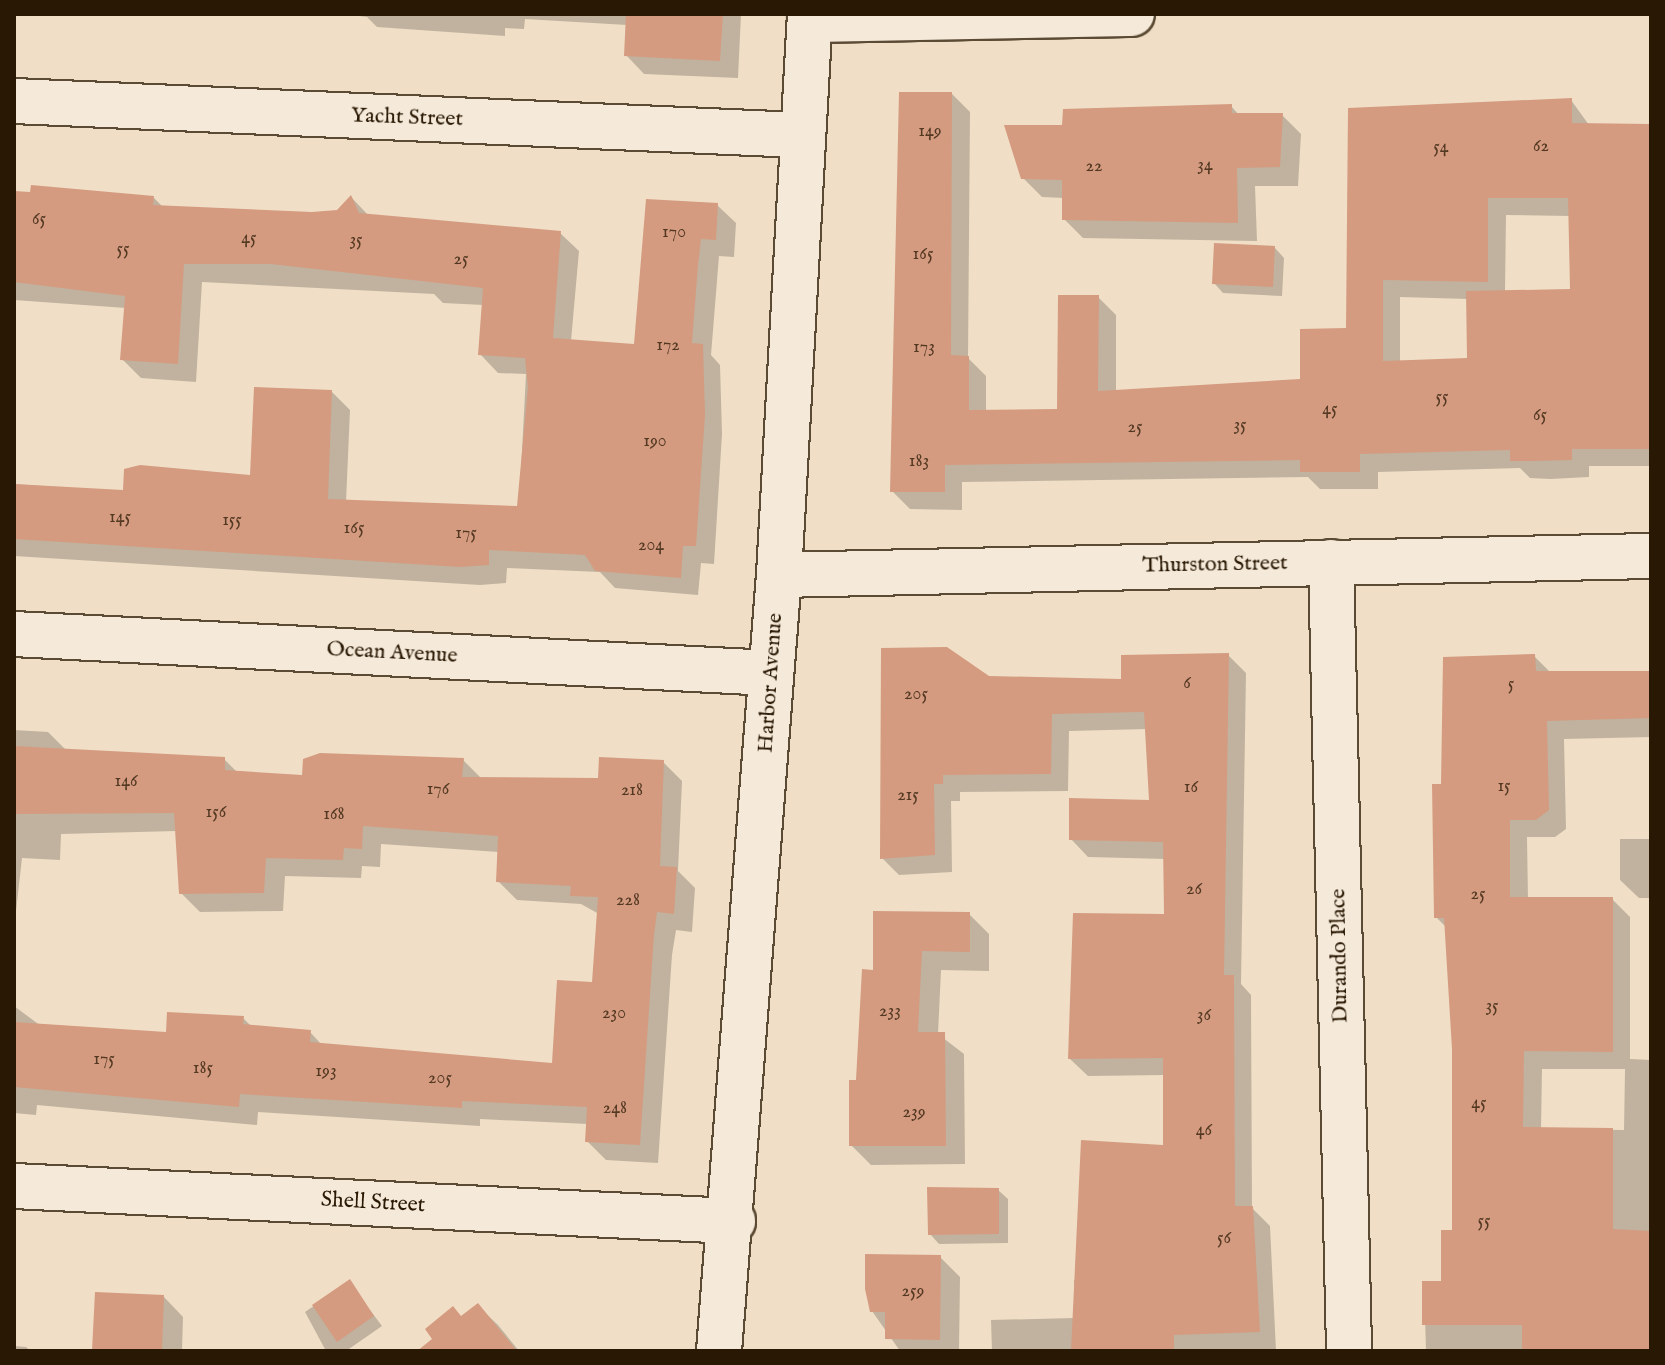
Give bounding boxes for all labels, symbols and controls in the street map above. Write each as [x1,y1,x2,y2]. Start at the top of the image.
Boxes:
street label: Yacht Street [351,103,463,133]
house number: 149 [918,121,942,143]
house number: 62 [1533,136,1549,158]
house number: 54 [1433,137,1449,159]
house number: 34 [1197,155,1213,177]
house number: 22 [1086,156,1102,178]
house number: 65 [32,209,46,231]
house number: 170 [662,222,686,244]
house number: 45 [241,228,257,250]
house number: 35 [349,230,363,252]
house number: 55 [116,239,130,261]
house number: 165 [913,244,933,266]
house number: 25 [454,249,468,271]
house number: 172 [656,335,680,357]
house number: 173 [913,337,935,359]
house number: 55 [1435,387,1449,409]
house number: 45 [1322,399,1338,421]
house number: 65 [1533,405,1547,427]
house number: 35 [1233,415,1247,437]
house number: 25 [1128,417,1142,439]
house number: 190 [643,431,667,453]
house number: 183 [909,451,929,473]
house number: 145 [109,507,131,529]
house number: 155 [222,510,242,532]
house number: 165 [344,518,364,540]
house number: 175 [455,523,477,545]
house number: 204 [638,535,664,557]
street label: Thurston Street [1142,551,1288,579]
street label: Harbor Avenue [753,612,789,754]
street label: Ocean Avenue [326,636,458,670]
house number: 6 [1183,673,1191,695]
house number: 5 [1508,674,1514,696]
house number: 205 [904,684,928,706]
house number: 146 [114,771,138,793]
house number: 15 [1497,776,1511,798]
house number: 16 [1184,777,1198,799]
house number: 176 [427,779,449,801]
house number: 218 [621,780,643,802]
house number: 215 [897,785,919,807]
house number: 156 [206,802,226,824]
house number: 168 [323,804,345,826]
house number: 26 [1186,879,1202,901]
house number: 25 [1471,884,1485,906]
street label: Durando Place [1326,889,1354,1023]
house number: 228 [616,890,640,912]
house number: 35 [1485,996,1499,1018]
house number: 233 [879,1001,901,1023]
house number: 230 [602,1003,626,1025]
house number: 36 [1197,1005,1211,1027]
house number: 175 [93,1049,115,1071]
house number: 185 [193,1058,213,1080]
house number: 193 [315,1061,337,1083]
house number: 205 [428,1068,452,1090]
house number: 45 [1471,1093,1487,1115]
house number: 248 [603,1098,627,1120]
house number: 239 [902,1102,926,1124]
house number: 46 [1196,1120,1212,1142]
street label: Shell Street [320,1187,426,1219]
house number: 55 [1477,1211,1491,1233]
house number: 56 [1217,1228,1231,1250]
house number: 259 [902,1281,924,1303]

